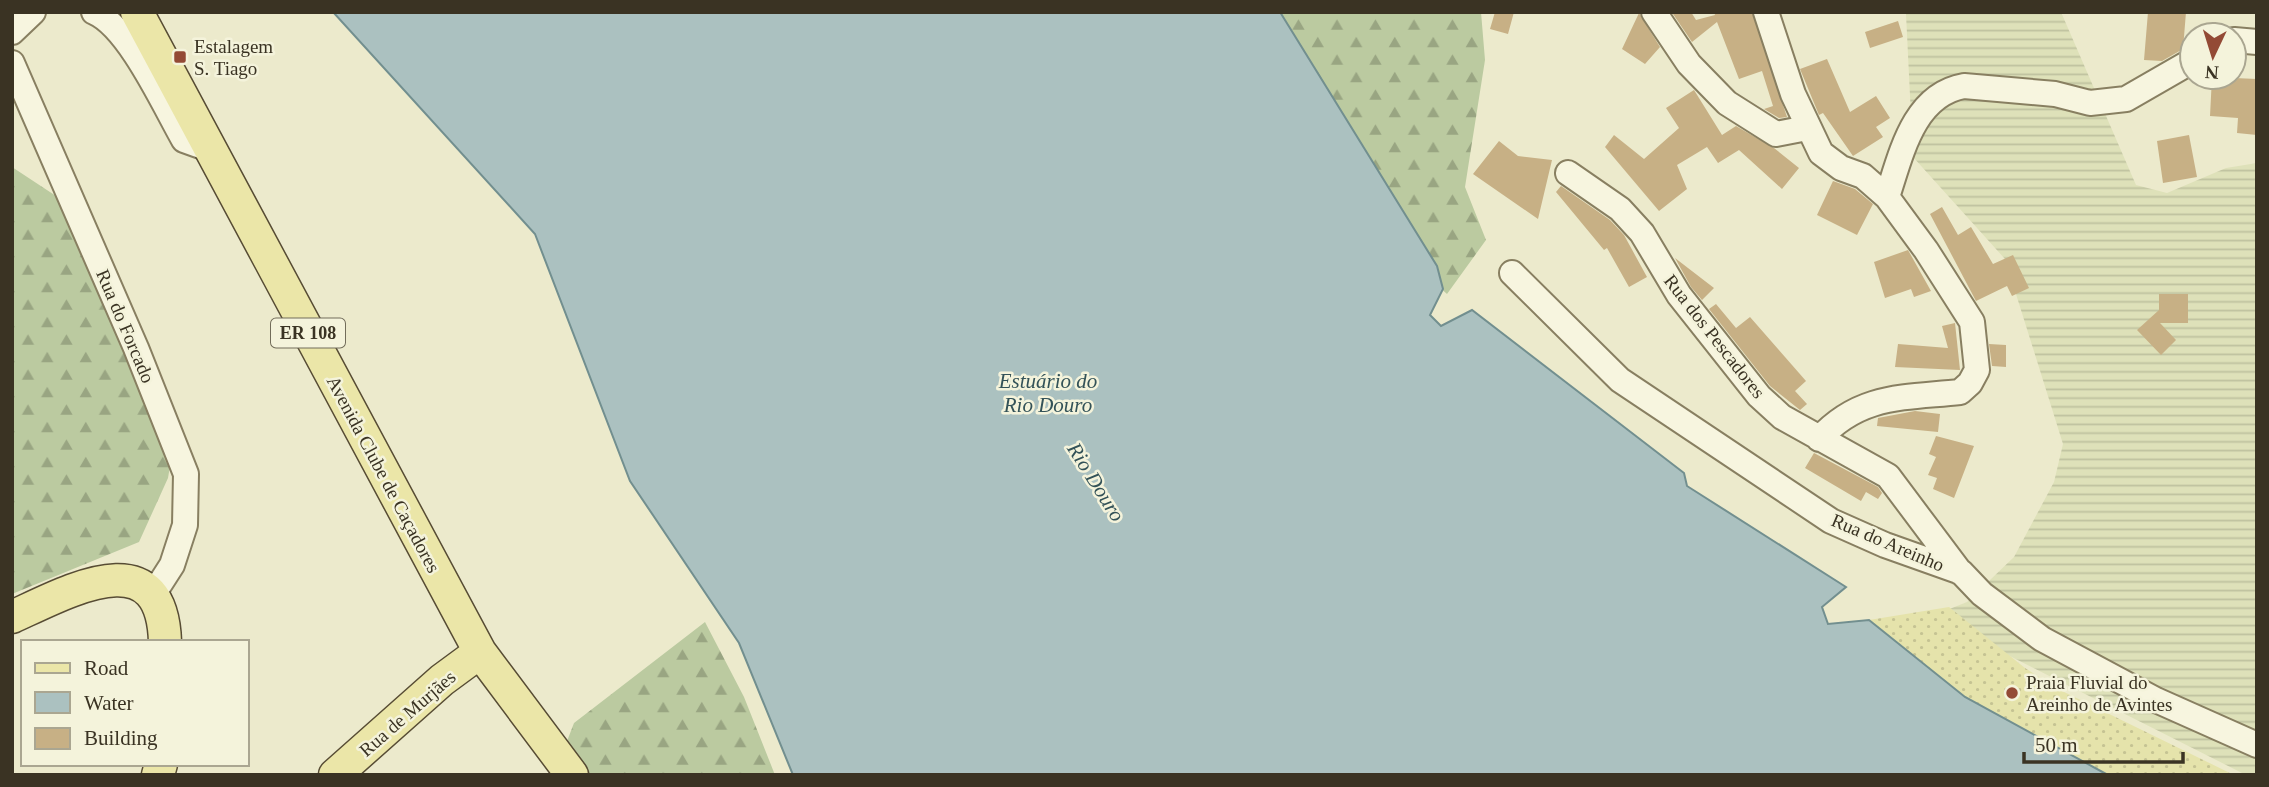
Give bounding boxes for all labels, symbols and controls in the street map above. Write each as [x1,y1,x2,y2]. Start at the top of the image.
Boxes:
north arrow [2178,21,2248,91]
place label: Estalagem S. Tiago [194,36,273,79]
marker: Estalagem S. Tiago [172,49,188,65]
text: N [2204,61,2219,83]
street label: Rua do Forcado [92,266,159,386]
street label: Rua dos Pescadores [1660,270,1769,402]
road number: ER 108 [271,318,345,348]
water label: Estuário do Rio Douro [998,369,1097,417]
street label: Avenida Clube de Caçadores [323,372,444,576]
water label: Rio Douro [1062,437,1130,526]
street label: Rua do Areinho [1828,509,1947,576]
legend [21,640,248,766]
text: Road [84,656,129,680]
street label: Rua de Murjães [355,666,460,761]
place label: Praia Fluvial do Areinho de Avintes [2026,672,2172,715]
marker: Praia Fluvial do Areinho de Avintes [2004,685,2020,701]
text: Water [84,691,134,715]
scale bar [2024,720,2183,764]
text: Building [84,726,158,750]
text: 50 m [2035,733,2078,757]

